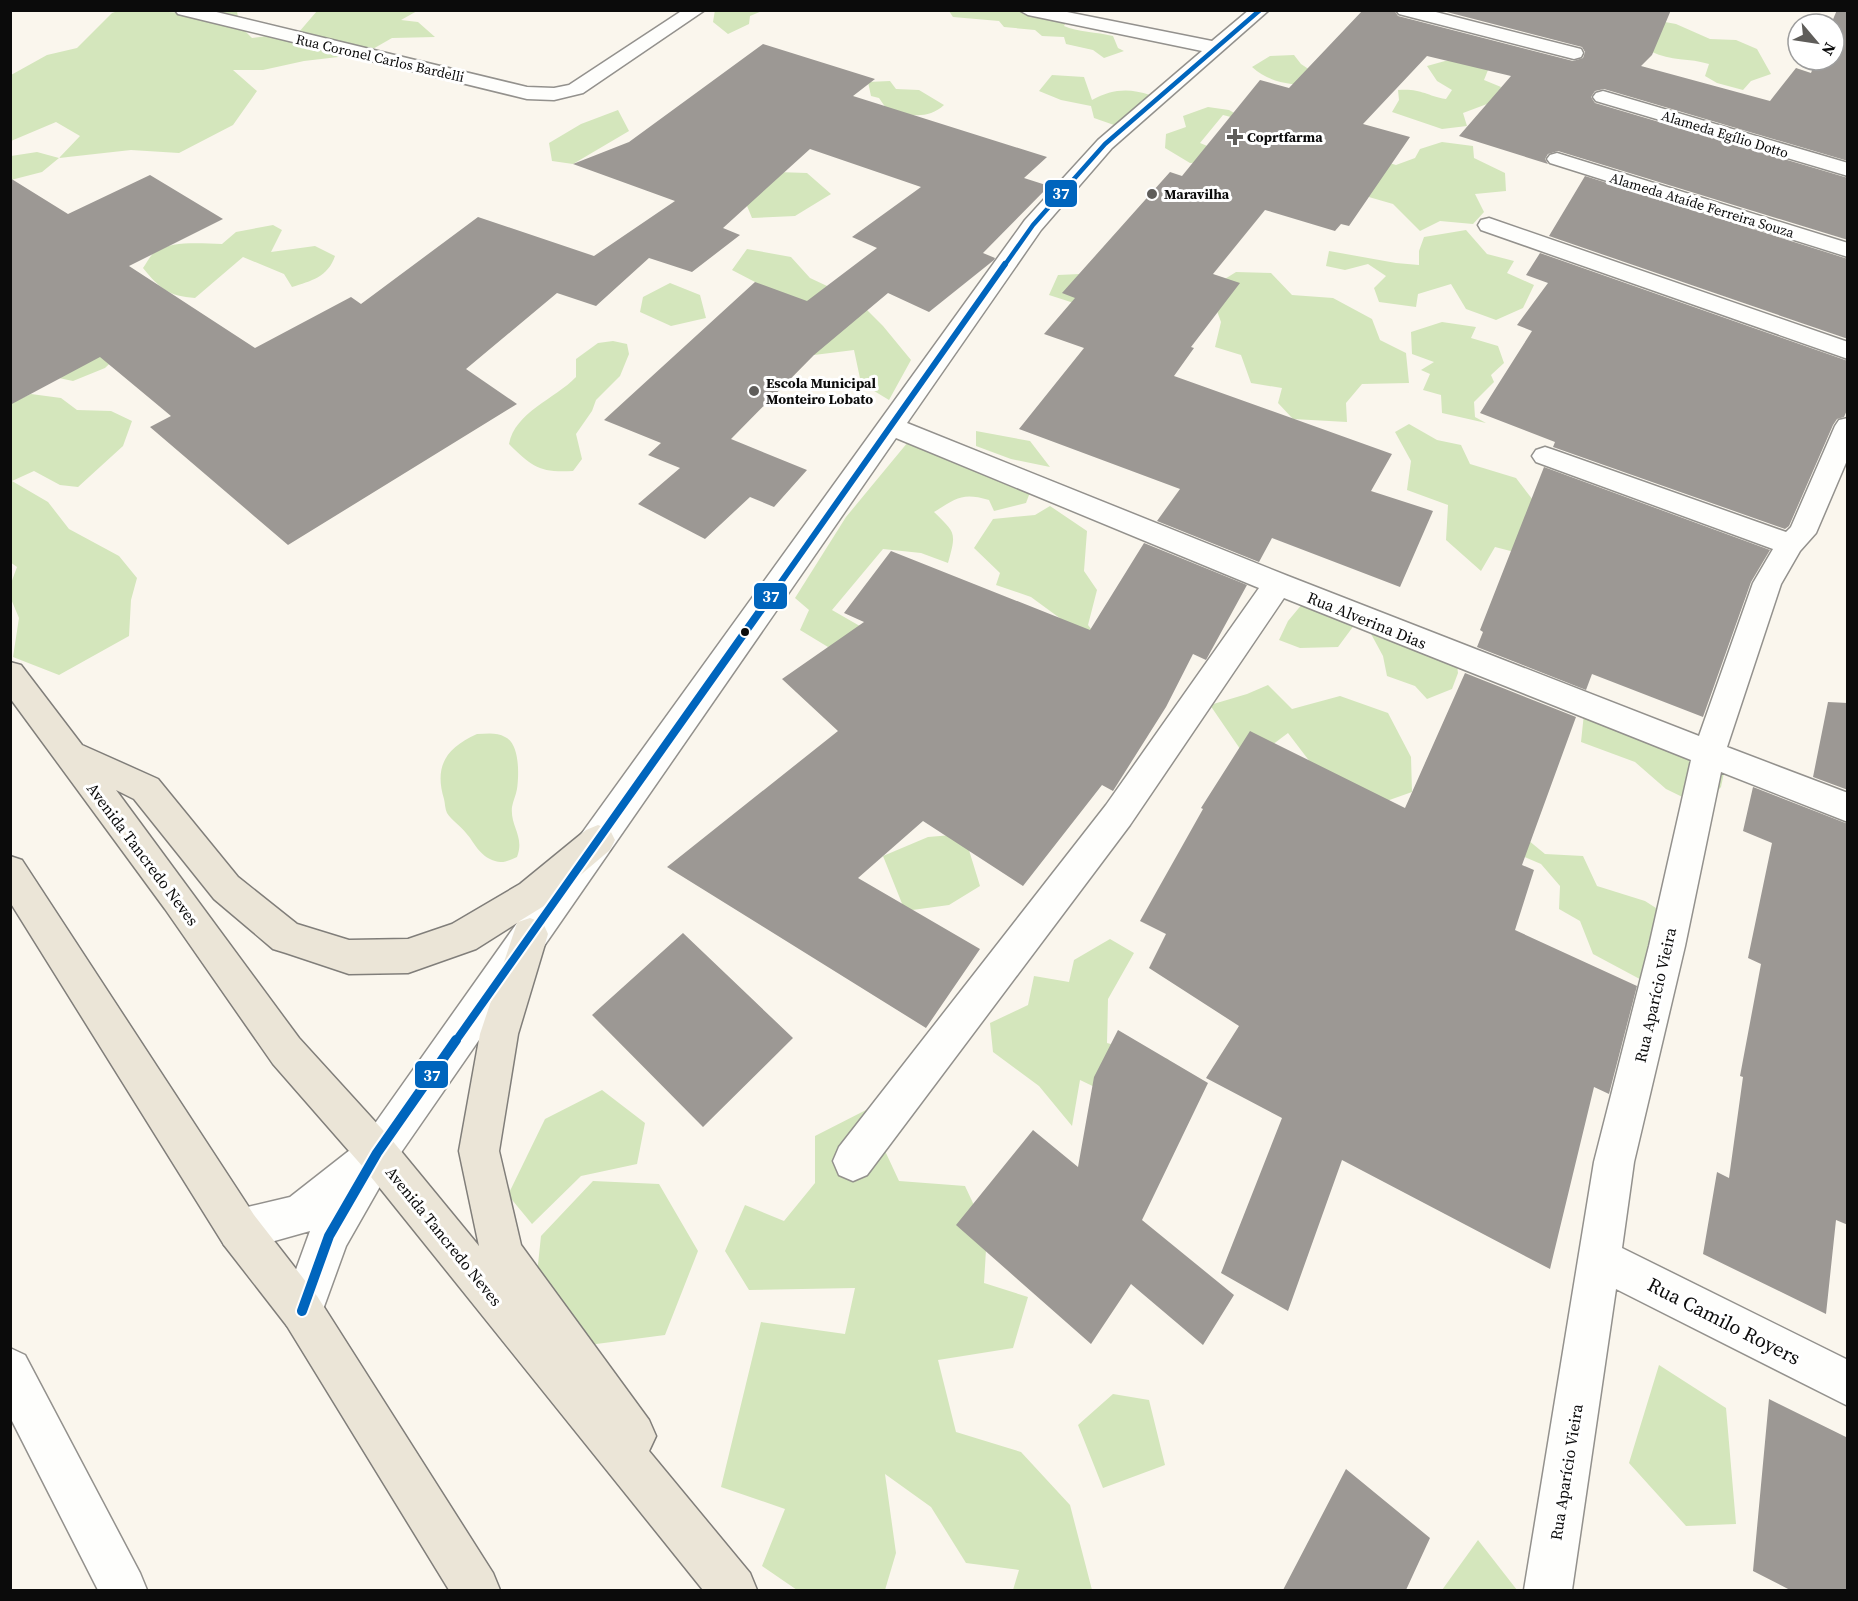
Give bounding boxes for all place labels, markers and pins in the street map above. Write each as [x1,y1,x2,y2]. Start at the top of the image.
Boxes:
place label: Coprtfarma [1247,127,1323,147]
marker: Coprtfarma [1228,130,1242,144]
place label: Maravilha [1164,184,1230,204]
marker: Maravilha [1145,187,1159,201]
place label: Escola Municipal Monteiro Lobato [766,373,877,409]
marker: Escola Municipal Monteiro Lobato [747,384,761,398]
unlabelled marker [739,626,751,638]

